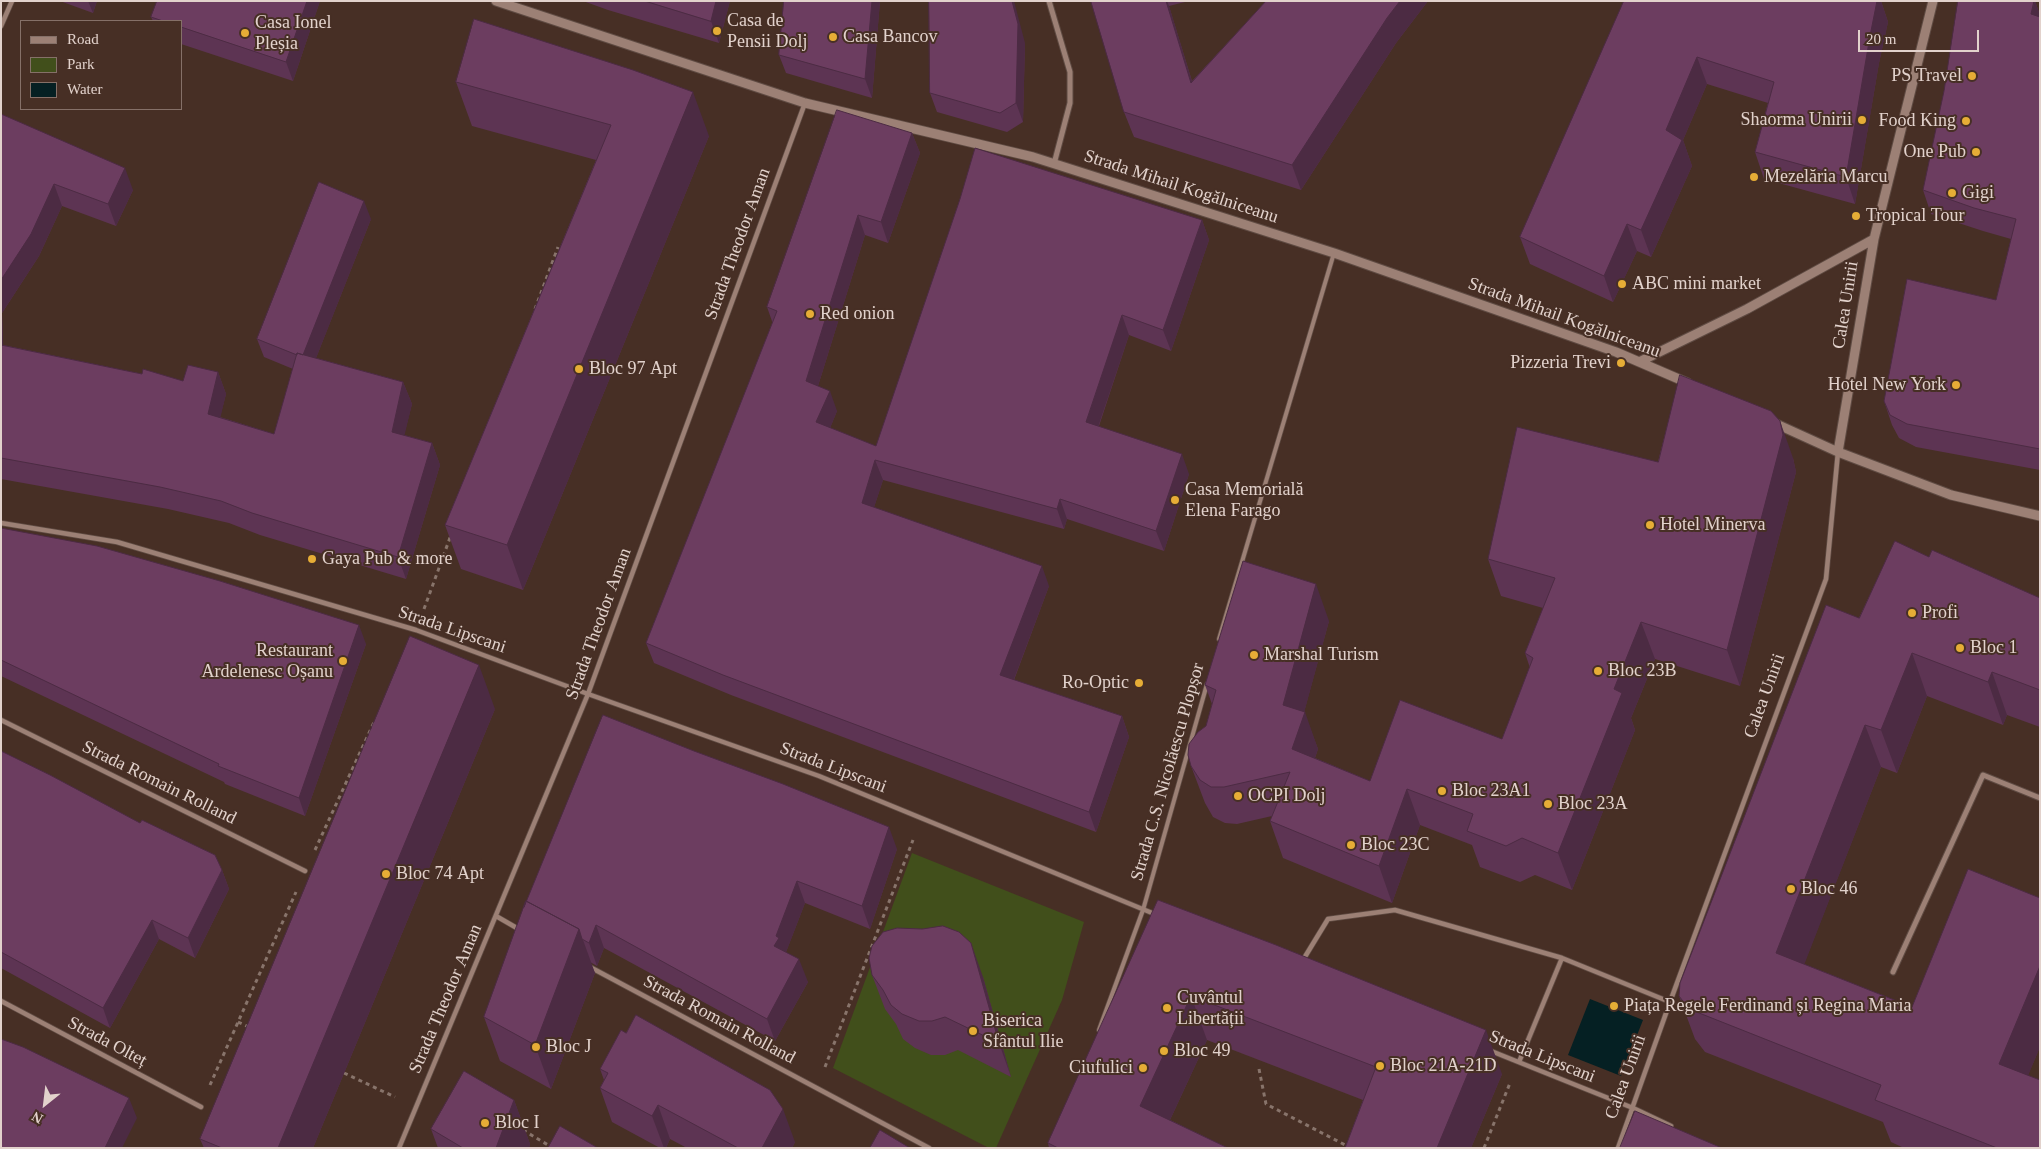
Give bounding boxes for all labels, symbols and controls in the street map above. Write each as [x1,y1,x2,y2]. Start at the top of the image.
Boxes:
place label: Casa de Pensii Dolj [727,10,808,52]
place label: Casa Ionel Pleșia [255,12,331,54]
legend [20,20,182,110]
scale bar [1861,20,1982,52]
marker: Casa de Pensii Dolj [711,25,723,37]
place label: Casa Bancov [843,26,937,48]
marker: Casa Ionel Pleșia [239,27,251,39]
text: Road [67,31,99,47]
marker: Casa Bancov [827,31,839,43]
text: 20 m [1866,31,1896,47]
text: Park [67,56,95,72]
place label: PS Travel [1891,65,1962,87]
marker: PS Travel [1966,70,1978,82]
text: Water [67,81,102,97]
place label: Shaorma Unirii [1741,109,1852,131]
place label: Food King [1878,110,1956,132]
marker: Shaorma Unirii [1856,114,1868,126]
marker: Food King [1960,115,1972,127]
place label: One Pub [1904,141,1966,163]
street label: Strada Mihail Kogălniceanu [1081,145,1281,229]
marker: One Pub [1970,146,1982,158]
street label: Strada Theodor Aman [700,165,776,323]
place label: Mezelăria Marcu [1764,166,1887,188]
marker: Mezelăria Marcu [1748,171,1760,183]
place label: Gigi [1962,182,1994,204]
marker: Gigi [1946,187,1958,199]
place label: Tropical Tour [1866,205,1965,227]
marker: Tropical Tour [1850,210,1862,222]
street label: Calea Unirii [1828,260,1864,350]
street label: Strada Mihail Kogălniceanu [1465,273,1663,363]
place label: ABC mini market [1632,273,1761,295]
marker: ABC mini market [1616,278,1628,290]
place label: Red onion [820,303,894,325]
marker: Red onion [804,308,816,320]
place label: Pizzeria Trevi [1510,352,1611,374]
marker: Pizzeria Trevi [1615,357,1627,369]
place label: Bloc 97 Apt [589,358,677,380]
marker: Bloc 97 Apt [573,363,585,375]
place label: Hotel New York [1828,374,1946,396]
marker: Hotel New York [1950,379,1962,391]
place label: Casa Memorială Elena Farago [1185,479,1303,522]
marker: Casa Memorială Elena Farago [1169,494,1181,506]
place label: Hotel Minerva [1660,514,1765,536]
marker: Hotel Minerva [1644,519,1656,531]
street label: Strada Theodor Aman [561,545,637,703]
place label: Gaya Pub & more [322,548,452,570]
marker: Gaya Pub & more [306,553,318,565]
street label: Strada Lipscani [395,601,509,659]
place label: Profi [1922,602,1958,624]
marker: Profi [1906,607,1918,619]
place label: Bloc 1 [1970,637,2017,659]
place label: Restaurant Ardelenesc Oșanu [202,640,333,682]
marker: Bloc 1 [1954,642,1966,654]
place label: Marshal Turism [1264,644,1379,666]
marker: Marshal Turism [1248,649,1260,661]
street label: Calea Unirii [1740,651,1790,741]
marker: Restaurant Ardelenesc Oșanu [337,655,349,667]
place label: Bloc 23B [1608,660,1677,682]
street label: Strada C.S. Nicolăescu Plopșor [1127,661,1209,883]
marker: Bloc 23B [1592,665,1604,677]
place label: Ro-Optic [1062,672,1129,694]
marker: Ro-Optic [1133,677,1145,689]
street label: Strada Romain Rolland [78,736,240,830]
street label: Strada Lipscani [777,738,889,798]
place label: Bloc 23A1 [1452,780,1530,802]
place label: OCPI Dolj [1248,785,1326,807]
marker: Bloc 23A1 [1436,785,1448,797]
marker: OCPI Dolj [1232,790,1244,802]
place label: Bloc 23A [1558,793,1627,815]
marker: Bloc 23A [1542,798,1554,810]
place label: Bloc 23C [1361,834,1430,856]
marker: Bloc 23C [1345,839,1357,851]
place label: Bloc 74 Apt [396,863,484,885]
marker: Bloc 74 Apt [380,868,392,880]
place label: Bloc 46 [1801,878,1857,900]
marker: Bloc 46 [1785,883,1797,895]
street label: Strada Theodor Aman [405,921,487,1077]
street label: Strada Romain Rolland [639,971,799,1069]
place label: Cuvântul Libertății [1177,987,1244,1030]
place label: Piața Regele Ferdinand și Regina Maria [1624,995,1911,1017]
marker: Piața Regele Ferdinand și Regina Maria [1608,1000,1620,1012]
marker: Cuvântul Libertății [1161,1002,1173,1014]
place label: Biserica Sfântul Ilie [983,1010,1063,1052]
street label: Strada Olteț [64,1012,150,1072]
marker: Biserica Sfântul Ilie [967,1025,979,1037]
street label: Strada Lipscani [1486,1026,1598,1088]
street label: Calea Unirii [1601,1032,1651,1122]
place label: Bloc J [546,1036,592,1058]
place label: Bloc 49 [1174,1040,1230,1062]
marker: Bloc J [530,1041,542,1053]
marker: Bloc 49 [1158,1045,1170,1057]
place label: Bloc 21A-21D [1390,1055,1496,1077]
place label: Ciufulici [1069,1057,1133,1079]
marker: Bloc 21A-21D [1374,1060,1386,1072]
marker: Ciufulici [1137,1062,1149,1074]
north arrow [20,1079,70,1129]
text: N [29,1109,46,1127]
place label: Bloc I [495,1112,539,1134]
marker: Bloc I [479,1117,491,1129]

